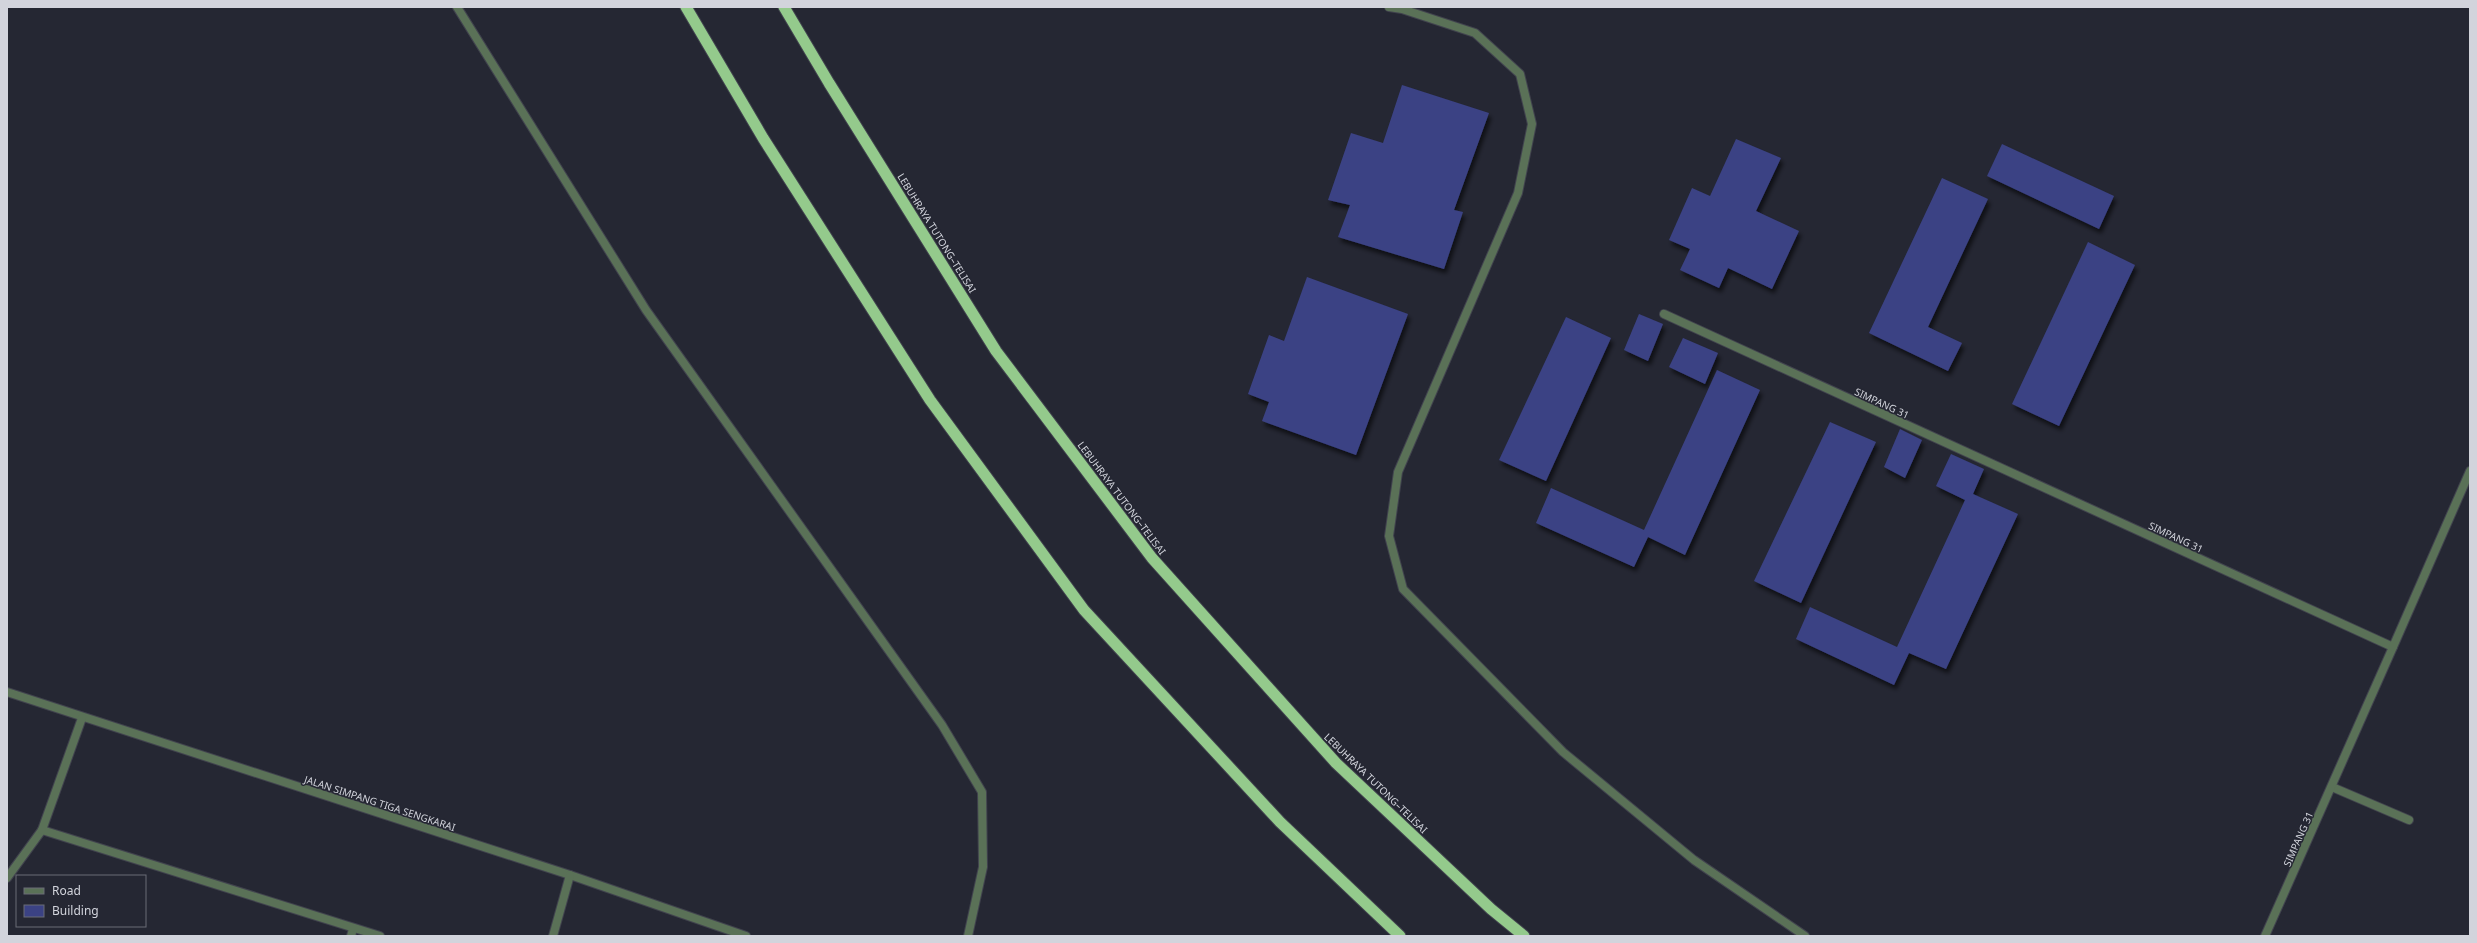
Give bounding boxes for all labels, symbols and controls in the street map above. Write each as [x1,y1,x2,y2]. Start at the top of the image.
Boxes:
street label: LEBUHRAYA TUTONG–TELISAI [894,171,980,295]
street label: SIMPANG 31 [1852,384,1912,422]
street label: LEBUHRAYA TUTONG–TELISAI [1075,438,1169,558]
street label: SIMPANG 31 [2146,518,2206,556]
street label: LEBUHRAYA TUTONG–TELISAI [1321,730,1431,836]
street label: JALAN SIMPANG TIGA SENGKARAI [302,772,457,834]
street label: SIMPANG 31 [2280,809,2316,869]
legend [16,875,146,927]
text: Road [52,882,81,899]
text: Building [52,902,99,919]

